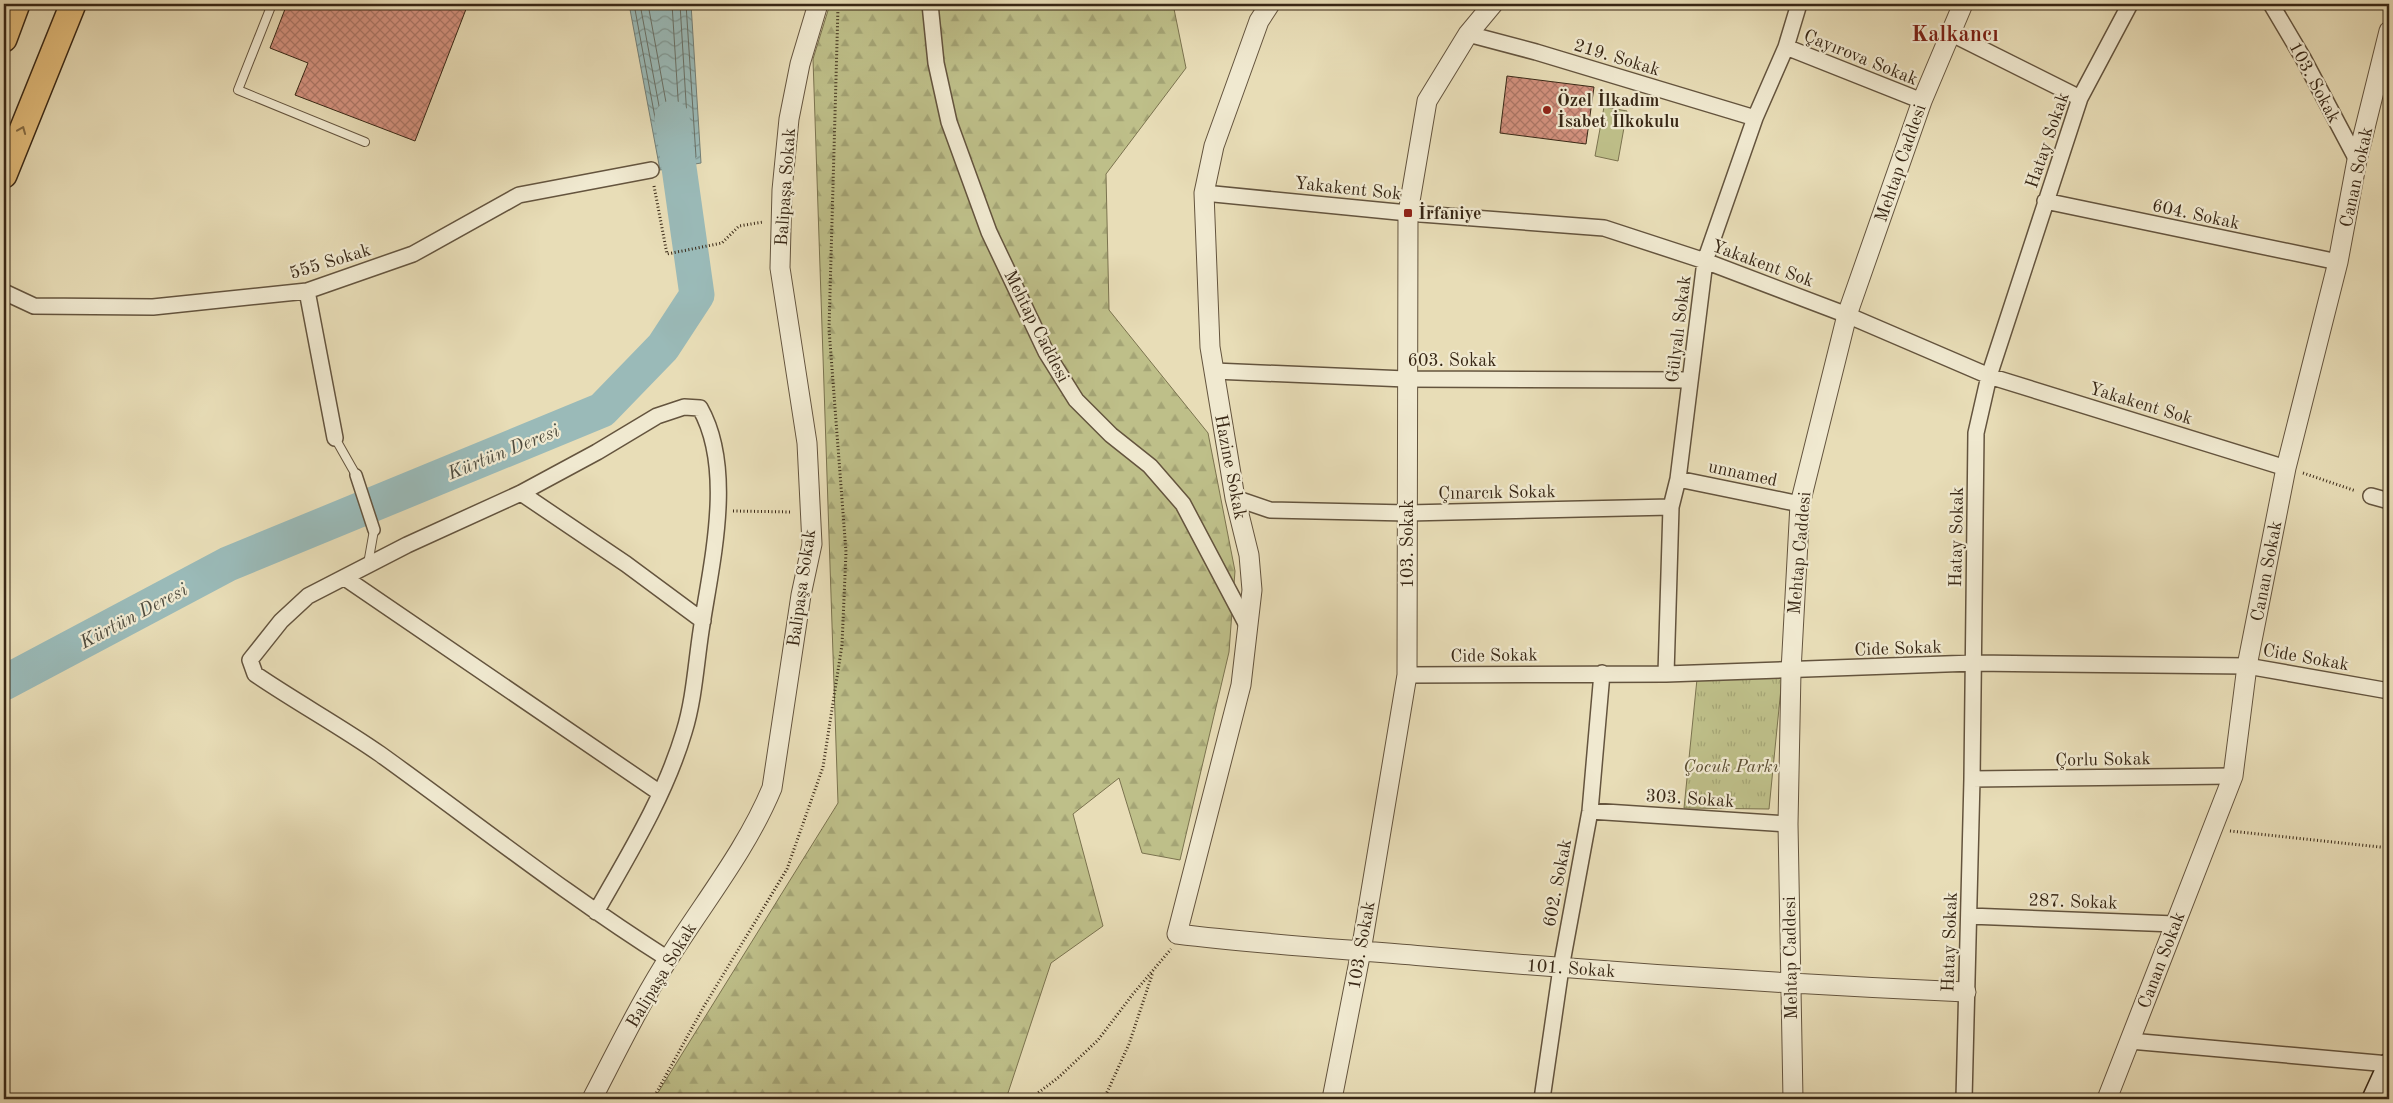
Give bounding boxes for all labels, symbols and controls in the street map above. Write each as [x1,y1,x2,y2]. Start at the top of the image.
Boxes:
district label: Kalkancı [1911,24,1999,46]
street label: Çayırova Sokak [1801,27,1920,89]
street label: 219. Sokak [1571,36,1662,80]
street label: 103. Sokak [2285,39,2343,126]
place label: Özel İlkadım İsabet İlkokulu [1557,88,1680,131]
street label: Hatay Sokak [2023,90,2073,191]
street label: Mehtap Caddesi [1872,102,1930,225]
marker: Özel İlkadım İsabet İlkokulu [1541,104,1553,116]
street label: Canan Sokak [2338,125,2376,229]
one-way arrow [17,126,27,134]
street label: Balipaşa Sokak [773,127,799,247]
street label: Yakakent Sok [1294,174,1402,204]
street label: 604. Sokak [2150,197,2241,233]
place label: İrfaniye [1418,202,1482,223]
marker: İrfaniye [1402,207,1414,219]
street label: Yakakent Sok [1709,237,1816,291]
street label: 555 Sokak [287,241,373,283]
street label: Mehtap Caddesi [1000,267,1072,386]
street label: Gülyalı Sokak [1663,275,1694,384]
street label: 603. Sokak [1407,352,1497,370]
street label: Yakakent Sok [2087,380,2195,428]
street label: Hazine Sokak [1211,413,1249,521]
water label: Kürtün Deresi [444,422,563,485]
street label: unnamed [1707,458,1779,490]
street label: Çınarcık Sokak [1438,483,1556,503]
street label: Hatay Sokak [1947,487,1967,587]
street label: Mehtap Caddesi [1786,491,1814,615]
street label: 103. Sokak [1399,499,1417,589]
street label: Canan Sokak [2248,519,2286,623]
street label: Balipaşa Sokak [785,528,819,648]
water label: Kürtün Deresi [76,581,192,654]
street label: Cide Sokak [1854,638,1942,660]
street label: Cide Sokak [2261,642,2350,674]
street label: Cide Sokak [1450,646,1538,666]
street label: Çorlu Sokak [2055,750,2151,770]
park label: Çocuk Parkı [1683,758,1779,776]
street label: 303. Sokak [1645,787,1735,811]
street label: 602. Sokak [1541,838,1575,929]
street label: 287. Sokak [2028,891,2118,913]
street label: Hatay Sokak [1939,892,1961,992]
street label: Mehtap Caddesi [1781,896,1801,1020]
street label: 103. Sokak [1345,900,1379,991]
street label: Canan Sokak [2135,910,2189,1011]
street label: Balipaşa Sokak [624,920,700,1031]
street label: 101. Sokak [1526,957,1616,981]

